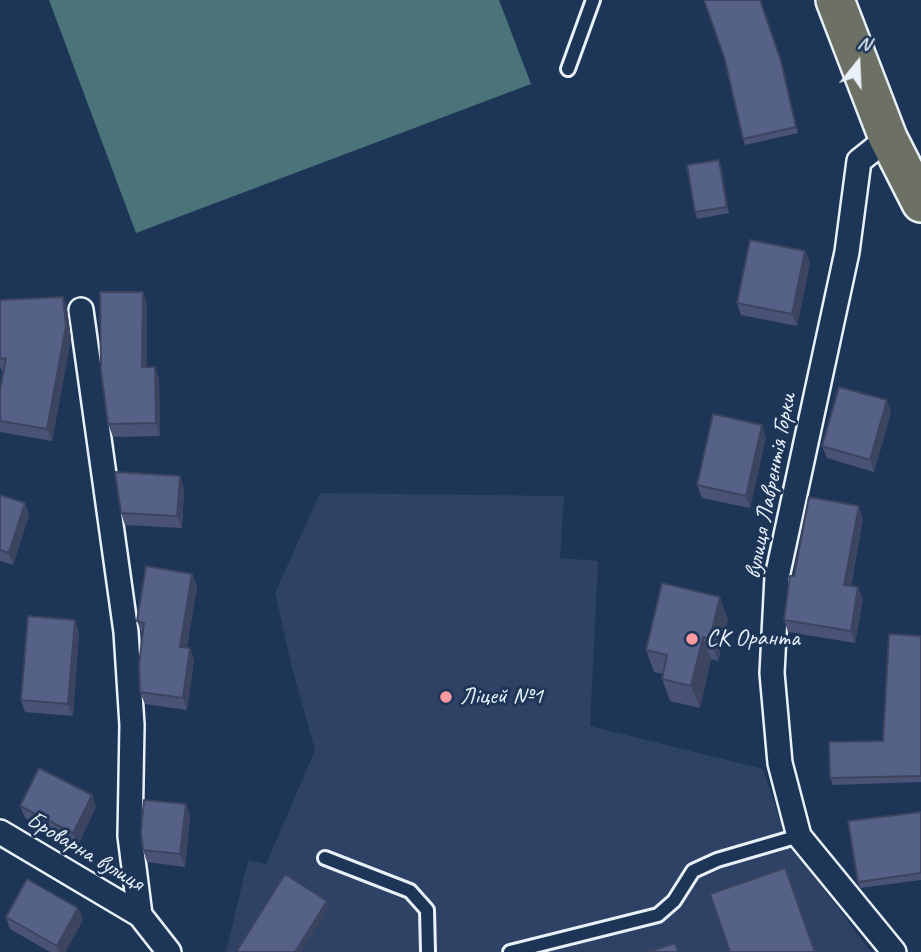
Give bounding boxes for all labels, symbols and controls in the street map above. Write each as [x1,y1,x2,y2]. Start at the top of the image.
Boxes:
north arrow [823,28,893,98]
text: N [855,30,874,56]
street label: вулиця Лаврентія Горки [739,391,803,581]
place label: СК Оранта [706,625,800,653]
marker: СК Оранта [684,631,700,647]
place label: Ліцей №1 [460,683,543,711]
marker: Ліцей №1 [438,689,454,705]
street label: Броварна вулиця [21,806,149,898]

